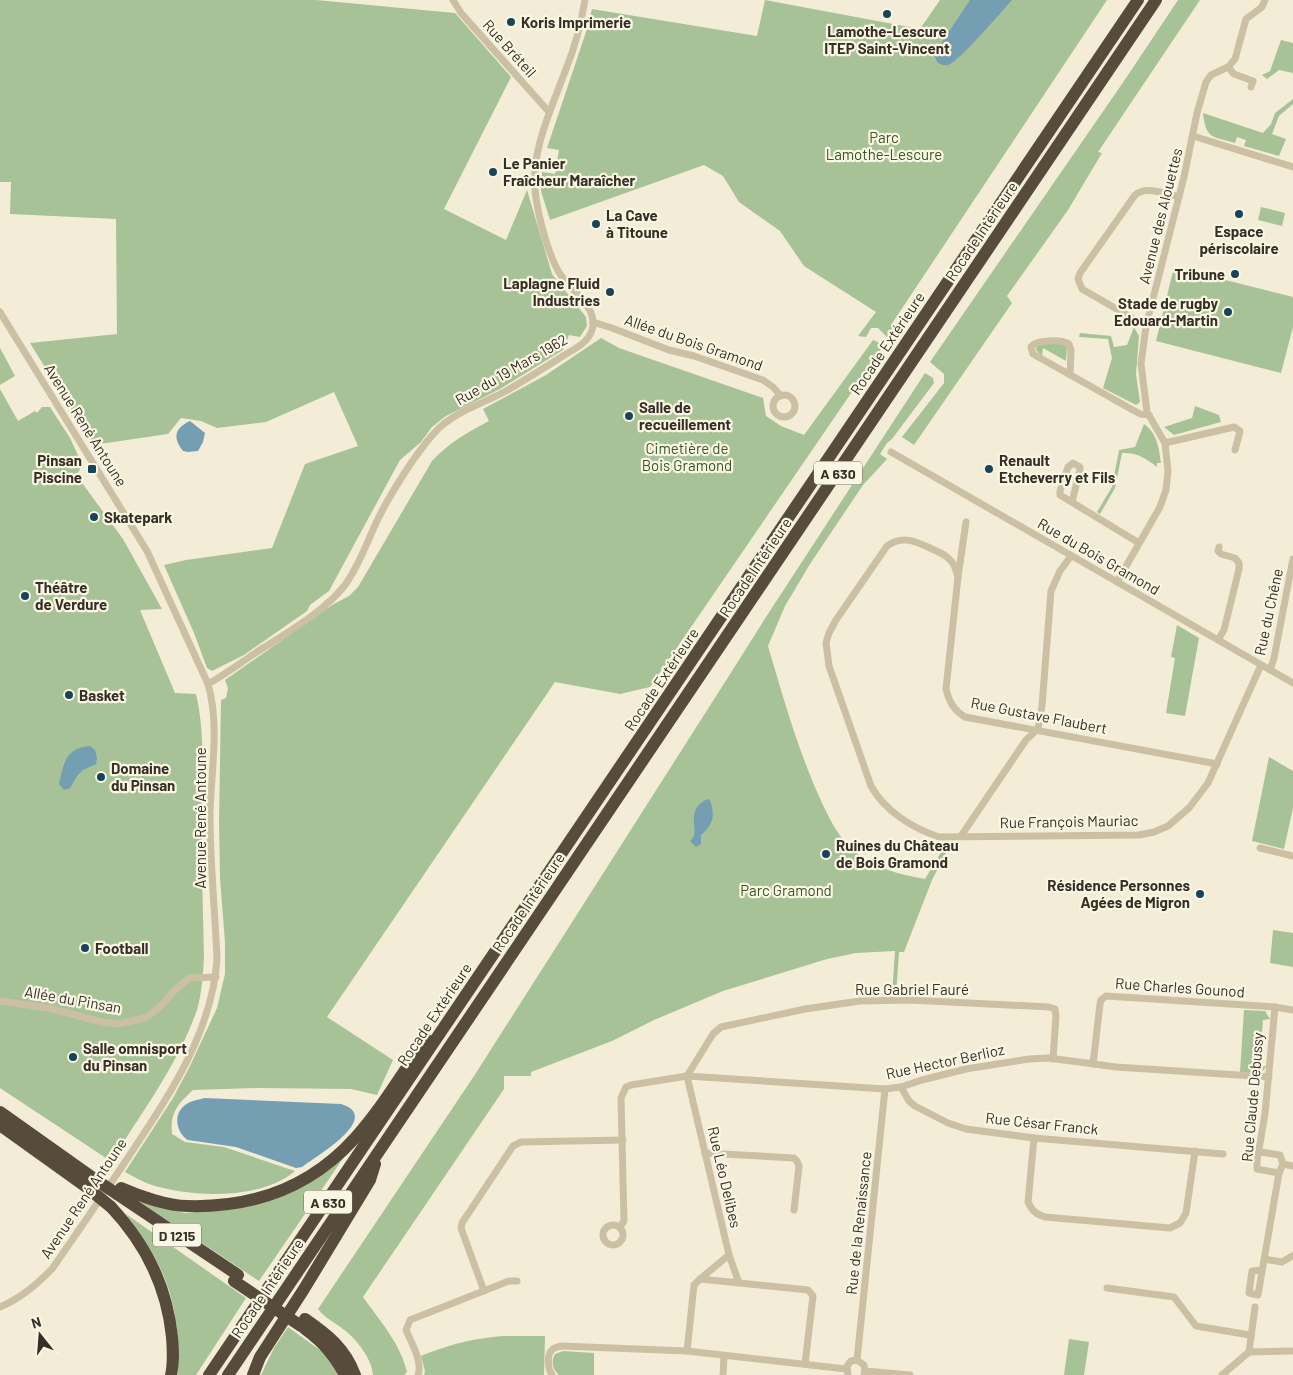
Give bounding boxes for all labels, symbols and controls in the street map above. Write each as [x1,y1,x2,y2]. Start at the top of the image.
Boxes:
marker: Lamothe-Lescure ITEP Saint-Vincent [881,8,893,20]
place label: Koris Imprimerie [521,13,631,31]
street label: Rue Bréteil [479,15,541,81]
marker: Koris Imprimerie [505,16,517,28]
place label: Lamothe-Lescure ITEP Saint-Vincent [824,22,950,57]
park label: Parc Lamothe-Lescure [826,128,942,163]
street label: Avenue des Alouettes [1134,146,1186,286]
place label: Le Panier Fraîcheur Maraîcher [503,154,636,189]
marker: Le Panier Fraîcheur Maraîcher [487,166,499,178]
street label: Rocade Intérieure [941,178,1021,284]
place label: La Cave à Titoune [606,206,668,241]
marker: Espace périscolaire [1233,208,1245,220]
marker: La Cave à Titoune [590,218,602,230]
place label: Espace périscolaire [1199,222,1279,257]
place label: Tribune [1174,265,1225,283]
marker: Tribune [1229,268,1241,280]
place label: Laplagne Fluid Industries [503,274,600,309]
marker: Laplagne Fluid Industries [604,286,616,298]
street label: Rocade Extérieure [846,288,928,398]
place label: Stade de rugby Edouard-Martin [1114,294,1218,329]
marker: Stade de rugby Edouard-Martin [1222,306,1234,318]
street label: Allée du Bois Gramond [623,310,765,374]
street label: Rue du 19 Mars 1962 [452,330,570,408]
street label: Avenue René Antoune [41,360,131,490]
place label: Salle de recueillement [639,398,731,433]
marker: Salle de recueillement [623,410,635,422]
park label: Cimetière de Bois Gramond [642,439,732,474]
place label: Pinsan Piscine [33,451,82,486]
place label: Renault Etcheverry et Fils [999,451,1116,486]
road number: A 630 [814,462,862,484]
marker: Pinsan Piscine [86,463,98,475]
marker: Renault Etcheverry et Fils [983,463,995,475]
place label: Skatepark [104,508,172,526]
marker: Skatepark [88,511,100,523]
street label: Rocade Intérieure [715,514,795,620]
street label: Rue du Bois Gramond [1035,514,1163,598]
street label: Rue du Chêne [1250,567,1286,657]
place label: Théâtre de Verdure [35,578,107,613]
marker: Théâtre de Verdure [19,590,31,602]
street label: Rocade Extérieure [620,624,702,734]
place label: Basket [79,686,125,704]
marker: Basket [63,689,75,701]
street label: Rue Gustave Flaubert [969,693,1109,737]
street label: Avenue René Antoune [191,747,209,889]
place label: Domaine du Pinsan [111,759,175,794]
marker: Domaine du Pinsan [95,771,107,783]
street label: Rue François Mauriac [999,811,1139,831]
place label: Ruines du Château de Bois Gramond [836,836,959,871]
marker: Ruines du Château de Bois Gramond [820,848,832,860]
street label: Rocade Intérieure [488,849,568,955]
place label: Résidence Personnes Agées de Migron [1047,876,1190,911]
park label: Parc Gramond [740,881,832,899]
marker: Résidence Personnes Agées de Migron [1194,888,1206,900]
place label: Football [95,939,148,957]
marker: Football [79,942,91,954]
street label: Rocade Extérieure [393,959,475,1069]
street label: Rue Charles Gounod [1115,973,1245,1001]
street label: Rue Gabriel Fauré [855,980,969,998]
street label: Allée du Pinsan [23,982,123,1016]
street label: Rue Claude Debussy [1237,1031,1267,1162]
place label: Salle omnisport du Pinsan [83,1039,187,1074]
street label: Rue Hector Berlioz [884,1040,1006,1082]
marker: Salle omnisport du Pinsan [67,1051,79,1063]
street label: Rue César Franck [985,1108,1100,1138]
street label: Rue Léo Delibes [705,1124,745,1230]
street label: Avenue René Antoune [36,1134,130,1262]
street label: Rue de la Renaissance [842,1151,874,1295]
road number: A 630 [304,1190,352,1214]
road number: D 1215 [153,1224,201,1246]
street label: Rocade Intérieure [227,1235,307,1341]
north arrow [15,1310,65,1360]
text: N [29,1313,43,1332]

